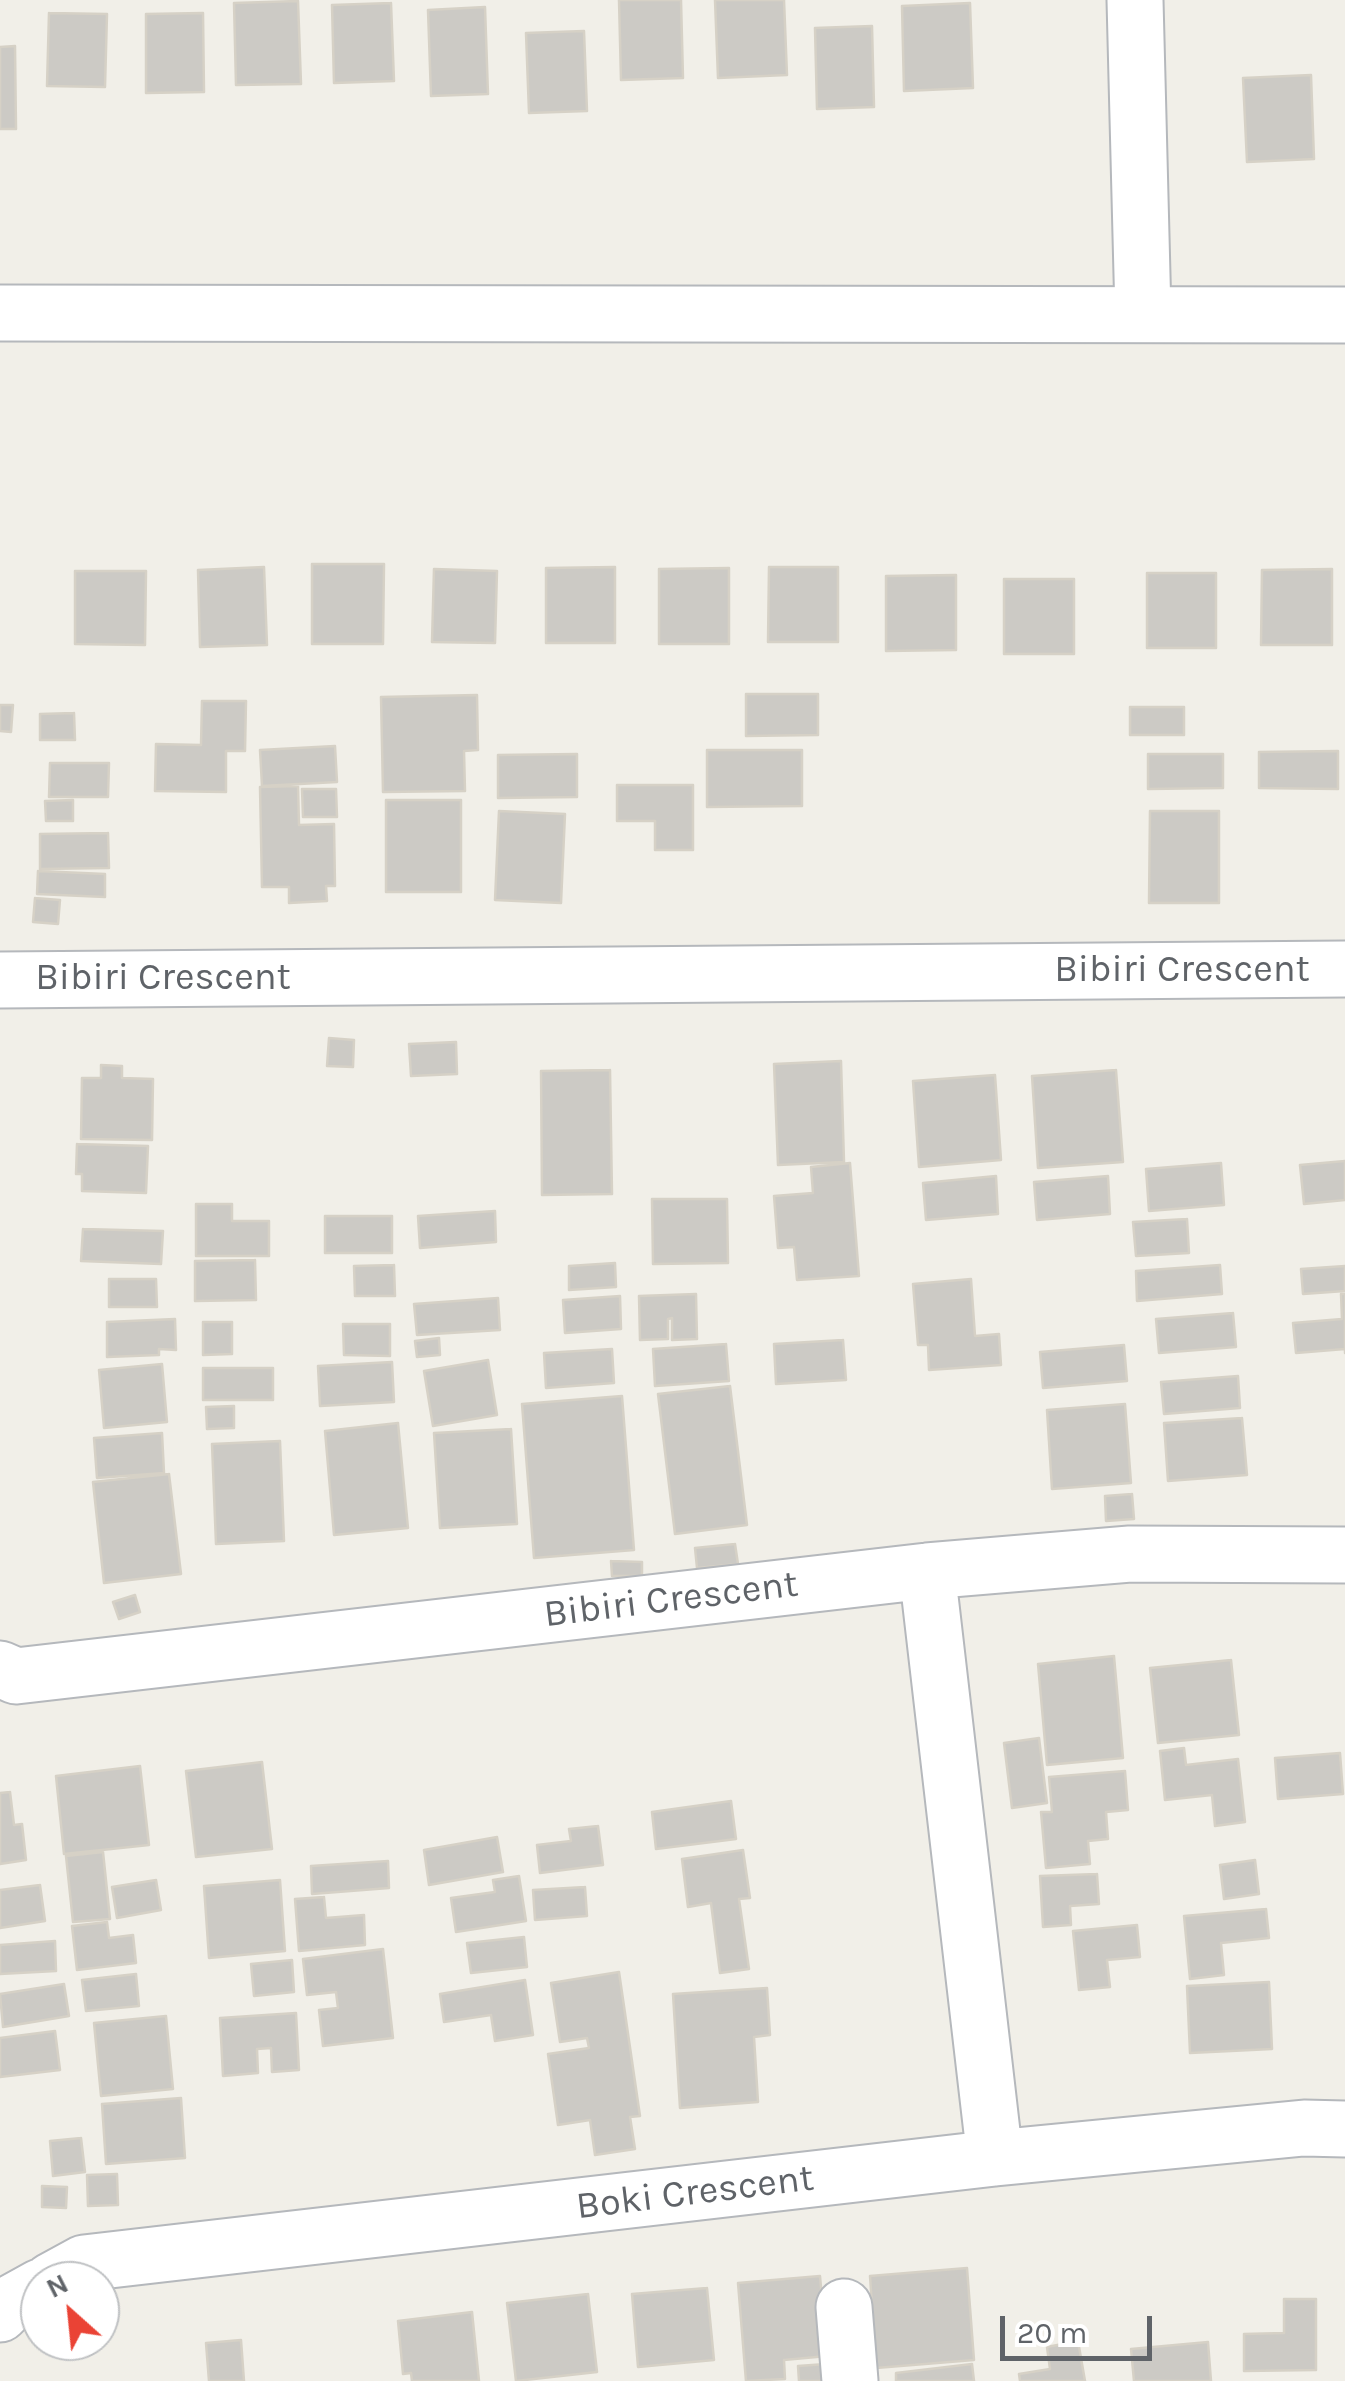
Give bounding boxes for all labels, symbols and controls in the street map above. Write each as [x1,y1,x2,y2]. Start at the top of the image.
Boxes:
street label: Bibiri Crescent [1054,947,1310,993]
street label: Bibiri Crescent [35,955,291,1001]
street label: Bibiri Crescent [541,1562,801,1638]
street label: Boki Crescent [574,2156,816,2230]
north arrow [20,2261,120,2361]
text: N [41,2266,73,2305]
scale bar [1005,2296,1158,2358]
text: 20 m [1017,2315,1087,2351]

